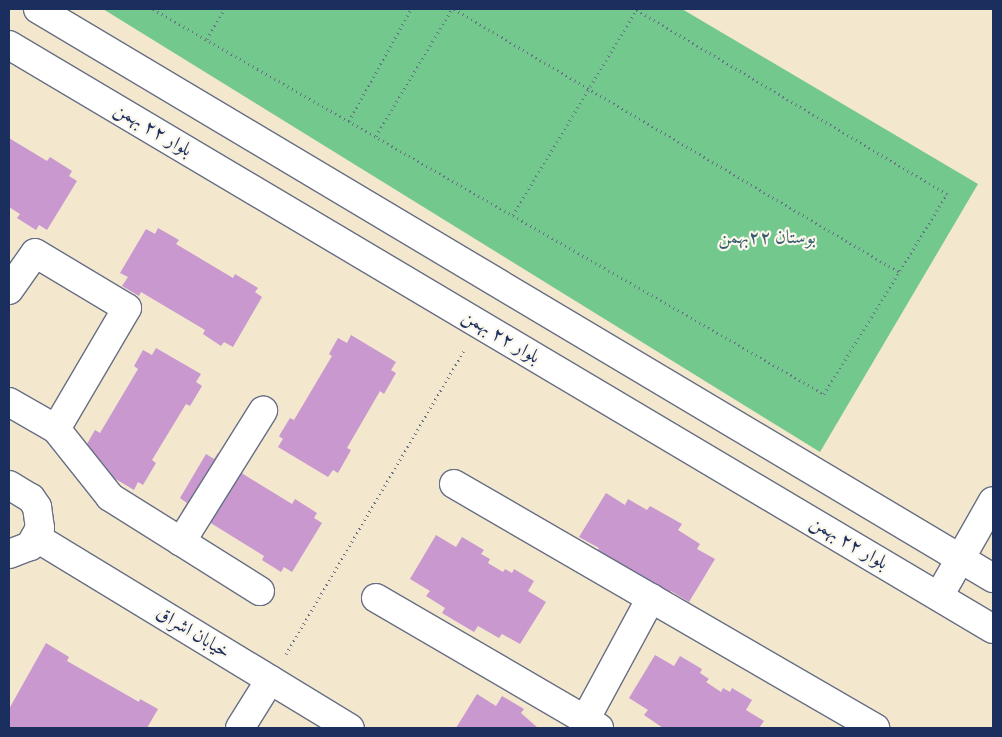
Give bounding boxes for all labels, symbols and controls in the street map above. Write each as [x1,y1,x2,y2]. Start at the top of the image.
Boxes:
street label: بلوار ۲۲ بهمن [110,98,196,162]
park label: بوستان ۲۲بهمن [718,227,816,249]
street label: بلوار ۲۲ بهمن [458,305,544,369]
street label: بلوار ۲۲ بهمن [806,511,892,575]
street label: خیابان اشراق [152,602,234,664]

